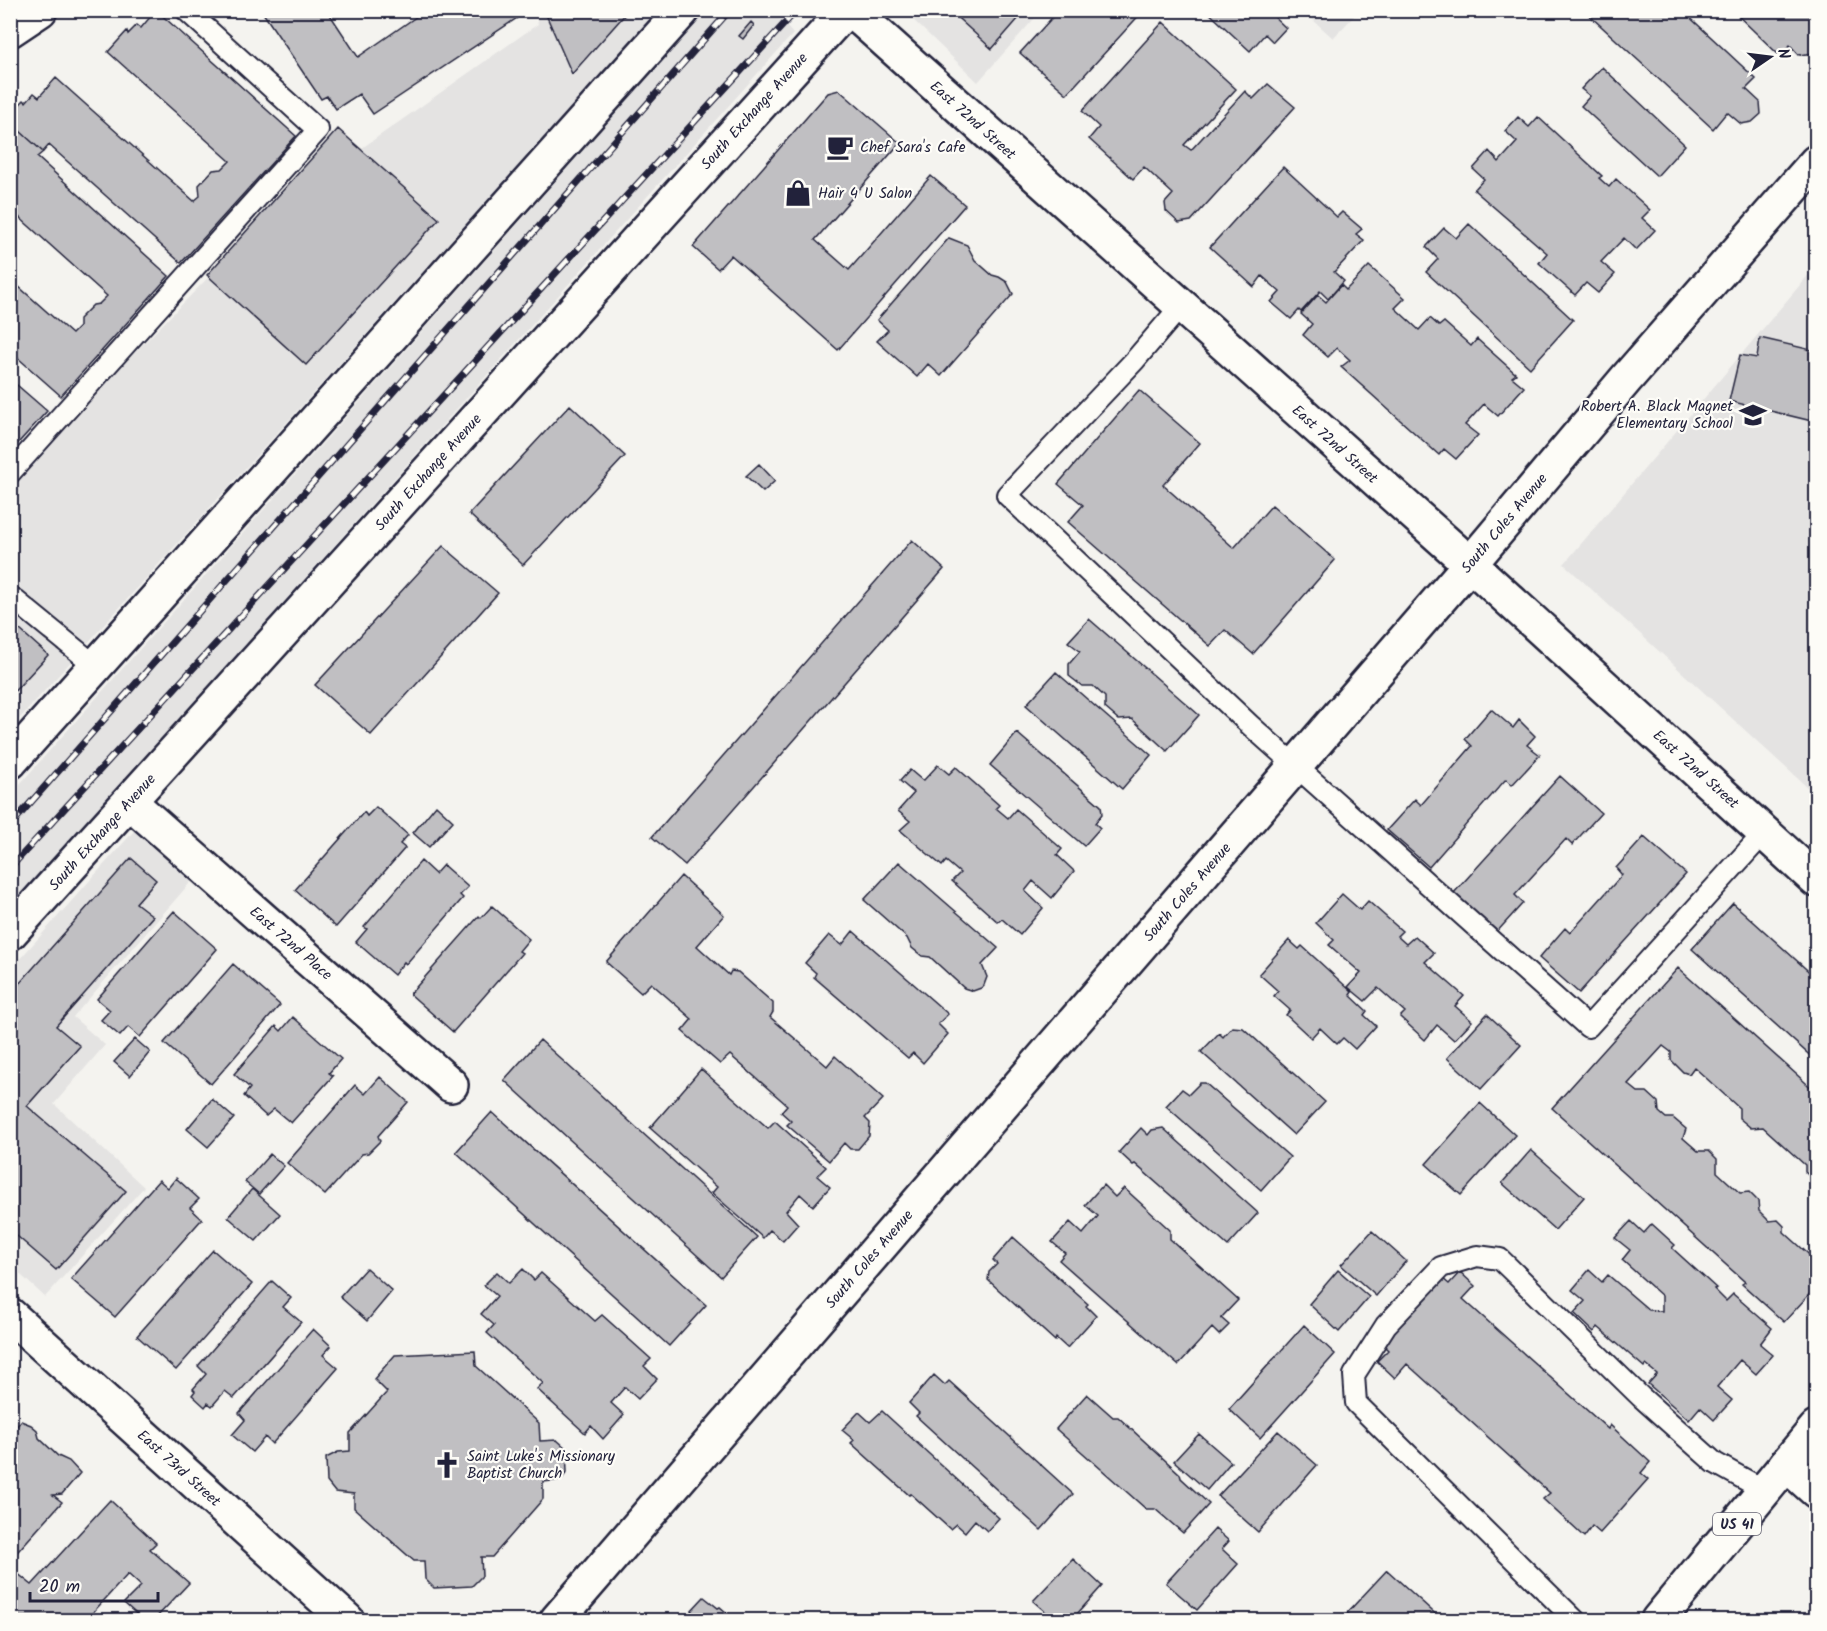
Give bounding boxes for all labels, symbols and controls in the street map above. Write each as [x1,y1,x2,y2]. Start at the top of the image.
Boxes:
north arrow [1740,27,1800,87]
text: N [1770,46,1796,62]
street label: South Exchange Avenue [695,47,814,176]
street label: East 72nd Street [924,75,1021,166]
cafe icon: Chef Sara's Cafe [825,132,855,162]
place label: Chef Sara's Cafe [860,136,966,160]
shop icon: Hair 4 U Salon [783,178,813,208]
place label: Hair 4 U Salon [818,182,912,206]
place label: Robert A. Black Magnet Elementary School [1581,395,1733,436]
street label: East 72nd Street [1286,399,1383,490]
school or university icon: Robert A. Black Magnet Elementary School [1738,400,1768,430]
street label: South Exchange Avenue [369,408,488,537]
street label: South Coles Avenue [1456,468,1554,579]
street label: East 72nd Street [1647,724,1744,815]
street label: South Exchange Avenue [43,768,162,897]
street label: South Coles Avenue [1138,838,1238,948]
street label: East 72nd Place [243,901,337,987]
street label: South Coles Avenue [820,1205,920,1315]
street label: East 73rd Street [131,1424,226,1513]
place label: Saint Luke's Missionary Baptist Church [467,1445,616,1486]
church icon: Saint Luke's Missionary Baptist Church [432,1450,462,1480]
road number: US 41 [1713,1513,1761,1535]
scale bar [30,1565,158,1603]
text: 20 m [39,1573,80,1602]

